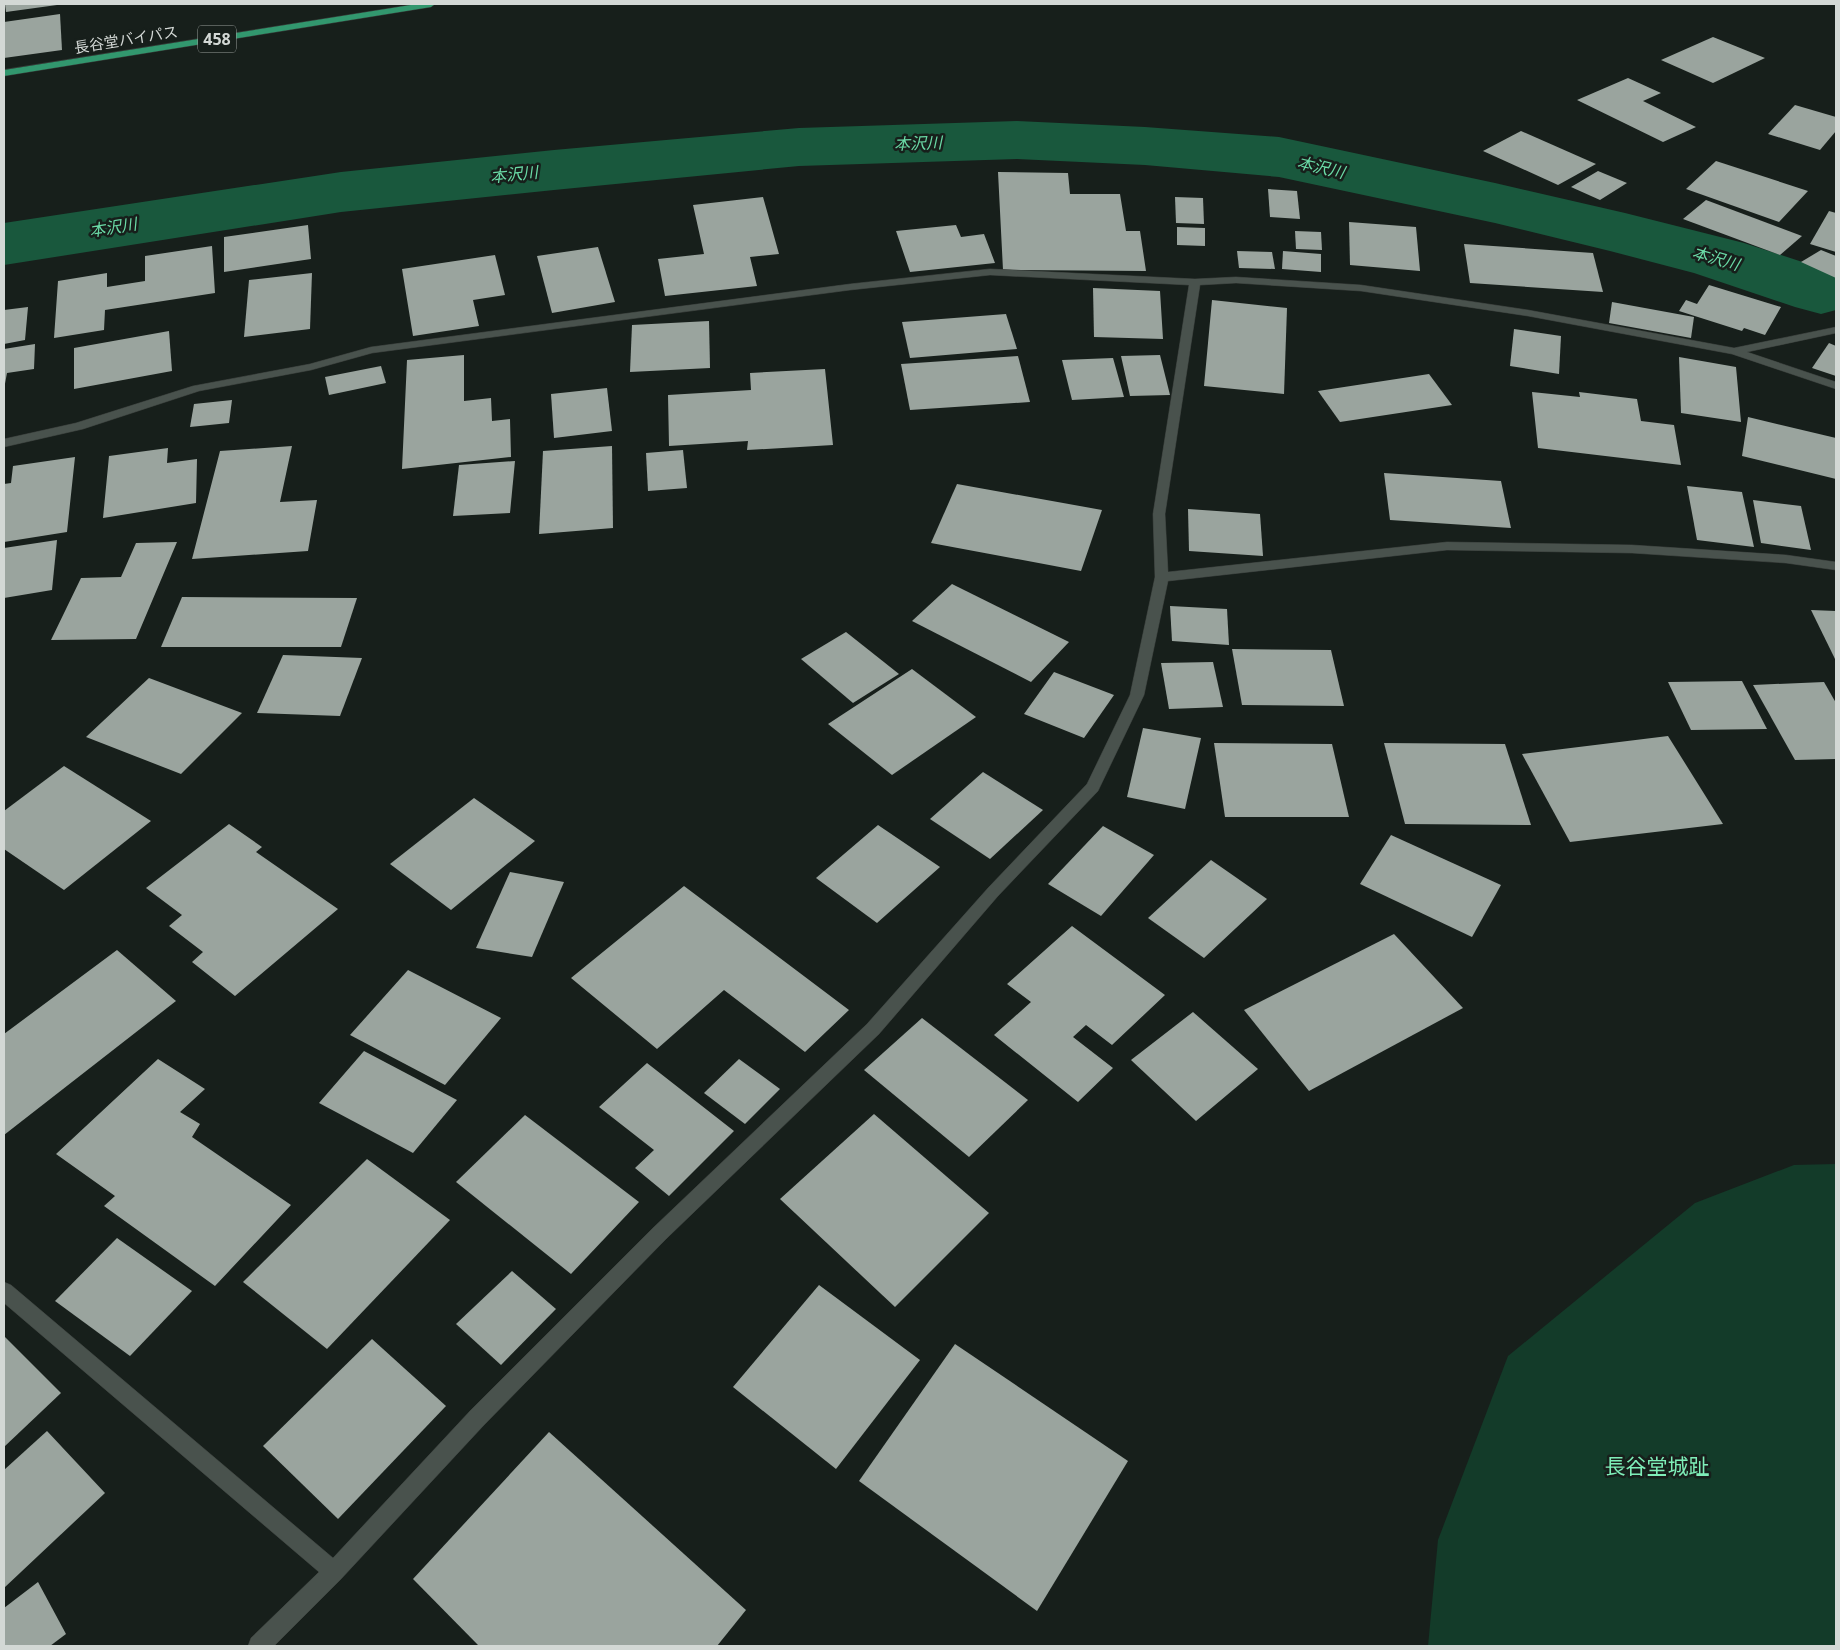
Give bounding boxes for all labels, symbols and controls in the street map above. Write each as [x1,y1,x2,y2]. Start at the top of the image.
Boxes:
street label: 長谷堂バイパス [73,21,179,57]
road number: 458 [198,26,236,52]
water label: 本沢川 [894,131,944,155]
water label: 本沢川 [1295,151,1349,184]
water label: 本沢川 [489,160,541,187]
water label: 本沢川 [88,212,140,242]
water label: 本沢川 [1690,241,1744,276]
park label: 長谷堂城趾 [1605,1452,1710,1480]

